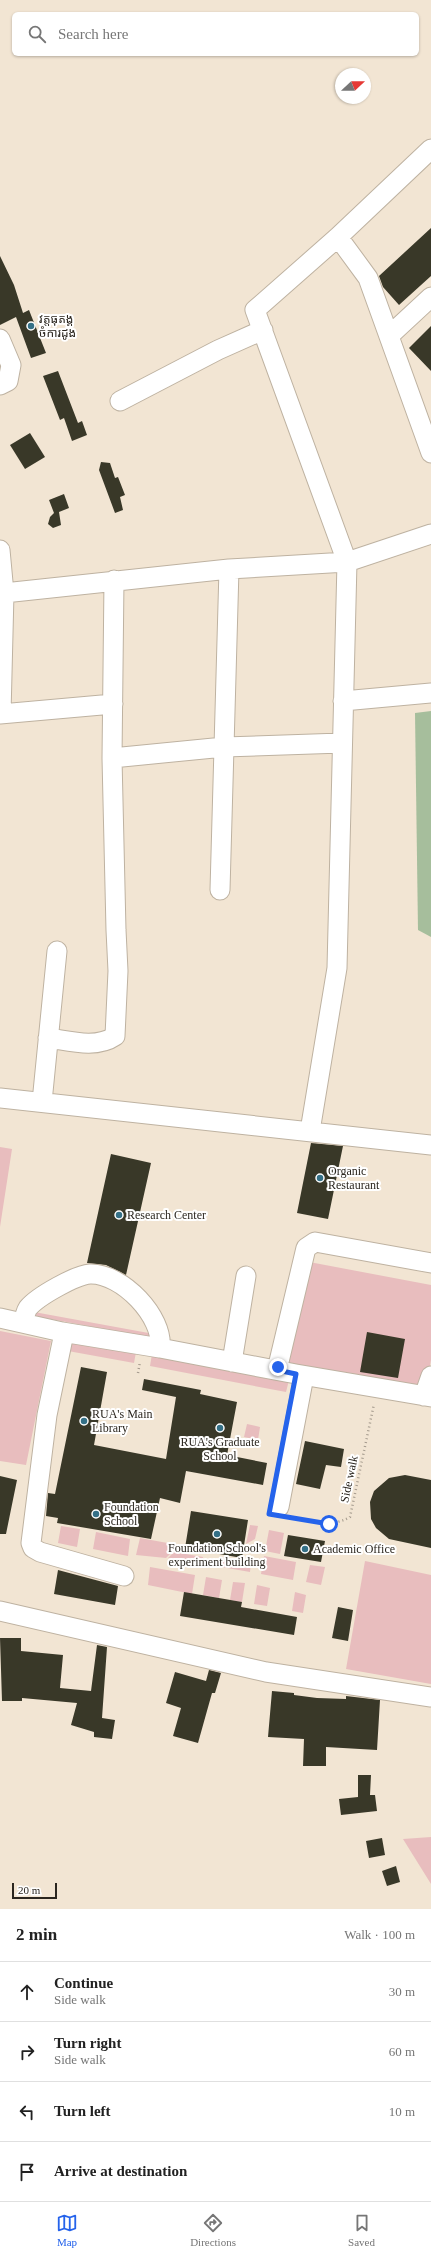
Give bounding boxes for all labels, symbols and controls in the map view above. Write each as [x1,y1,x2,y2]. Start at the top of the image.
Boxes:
search box [12,12,419,56]
icon: search [26,23,48,45]
text: Search here [58,26,128,42]
north arrow [335,68,371,104]
place label: វត្តធុតង្គ ចំការដូង [39,312,76,340]
marker: វត្តធុតង្គ ចំការដូង [26,321,36,331]
place label: Organic Restaurant [328,1164,380,1192]
marker: Organic Restaurant [315,1173,325,1183]
place label: Research Center [127,1208,206,1222]
marker: Research Center [114,1210,124,1220]
route end [269,1358,287,1376]
place label: RUA's Main Library [92,1407,153,1435]
marker: RUA's Main Library [79,1416,89,1426]
marker: RUA's Graduate School [215,1423,225,1433]
place label: RUA's Graduate School [180,1435,260,1463]
street label: Side walk [337,1454,361,1504]
place label: Foundation School [104,1500,159,1528]
marker: Foundation School [91,1509,101,1519]
route start [320,1515,338,1533]
marker: Foundation School's experiment building [212,1529,222,1539]
place label: Foundation School's experiment building [168,1541,266,1569]
place label: Academic Office [313,1542,395,1556]
marker: Academic Office [300,1544,310,1554]
scale bar [12,1881,57,1900]
text: 20 m [18,1884,40,1896]
text: 2 min [16,1925,57,1944]
text: Walk · 100 m [344,1927,415,1942]
text: Continue [54,1975,113,1991]
icon: ahead [16,1981,38,2003]
text: 30 m [389,1984,415,1999]
text: Side walk [54,1992,106,2007]
text: Turn right [54,2035,121,2051]
icon: right [16,2041,38,2063]
text: 60 m [389,2044,415,2059]
text: Side walk [54,2052,106,2067]
icon: left [16,2101,38,2123]
text: Turn left [54,2103,111,2119]
text: 10 m [389,2104,415,2119]
icon: arrive [16,2161,38,2183]
text: Arrive at destination [54,2163,187,2179]
tab: Map [56,2212,78,2248]
tab: Directions [190,2212,236,2248]
tab: Saved [348,2212,375,2248]

